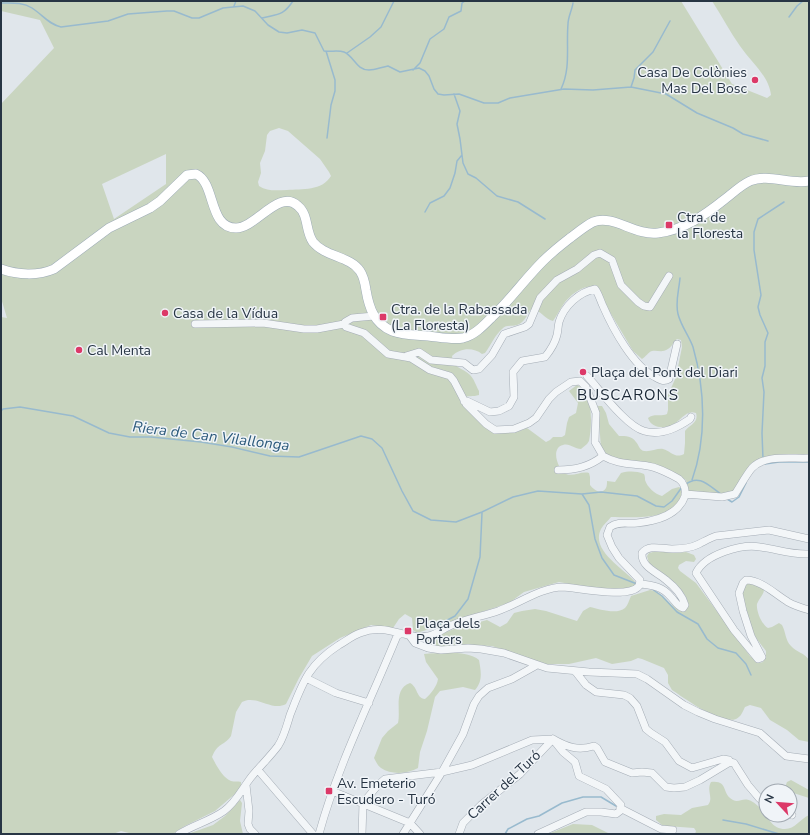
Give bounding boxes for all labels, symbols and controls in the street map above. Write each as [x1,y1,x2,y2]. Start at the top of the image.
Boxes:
place label: Casa De Colònies Mas Del Bosc [637,63,748,98]
marker: Casa De Colònies Mas Del Bosc [750,75,760,85]
place label: Ctra. de la Floresta [677,208,743,243]
marker: Ctra. de la Floresta [664,220,674,230]
place label: Ctra. de la Rabassada (La Floresta) [391,300,527,335]
place label: Casa de la Vídua [173,304,278,323]
marker: Casa de la Vídua [160,308,170,318]
marker: Ctra. de la Rabassada (La Floresta) [378,312,388,322]
place label: Cal Menta [87,341,151,360]
marker: Cal Menta [74,345,84,355]
place label: Plaça del Pont del Diari [591,363,738,382]
marker: Plaça del Pont del Diari [578,367,588,377]
district label: BUSCARONS [577,385,679,405]
water label: Riera de Can Vilallonga [131,416,291,456]
place label: Plaça dels Porters [416,614,481,649]
marker: Plaça dels Porters [403,626,413,636]
street label: Carrer del Turó [463,746,545,824]
place label: Av. Emeterio Escudero - Turó [337,774,436,809]
north arrow [758,783,798,823]
marker: Av. Emeterio Escudero - Turó [324,786,334,796]
text: N [761,792,778,806]

